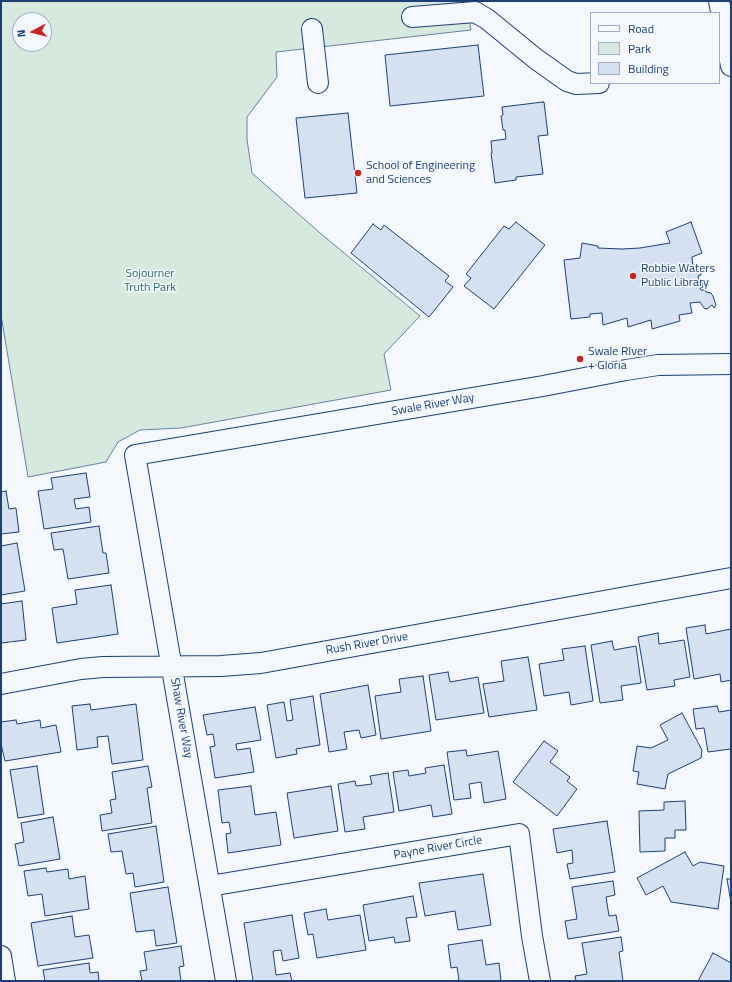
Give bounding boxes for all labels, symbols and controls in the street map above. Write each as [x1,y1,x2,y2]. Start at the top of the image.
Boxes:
north arrow [12,12,52,52]
legend [590,12,720,84]
text: Road [628,19,654,38]
text: N [13,29,29,38]
text: Park [628,39,651,58]
text: Building [628,59,669,78]
place label: School of Engineering and Sciences [366,159,475,187]
marker: School of Engineering and Sciences [353,168,363,178]
place label: Robbie Waters Public Library [641,262,715,290]
park label: Sojourner Truth Park [124,267,176,295]
marker: Robbie Waters Public Library [628,271,638,281]
place label: Swale RIver + Gloria [588,345,647,373]
marker: Swale RIver + Gloria [575,354,585,364]
street label: Swale River Way [391,391,475,419]
street label: Rush River Drive [325,630,409,658]
street label: Shaw River Way [167,677,195,759]
street label: Payne River Circle [393,833,483,863]

